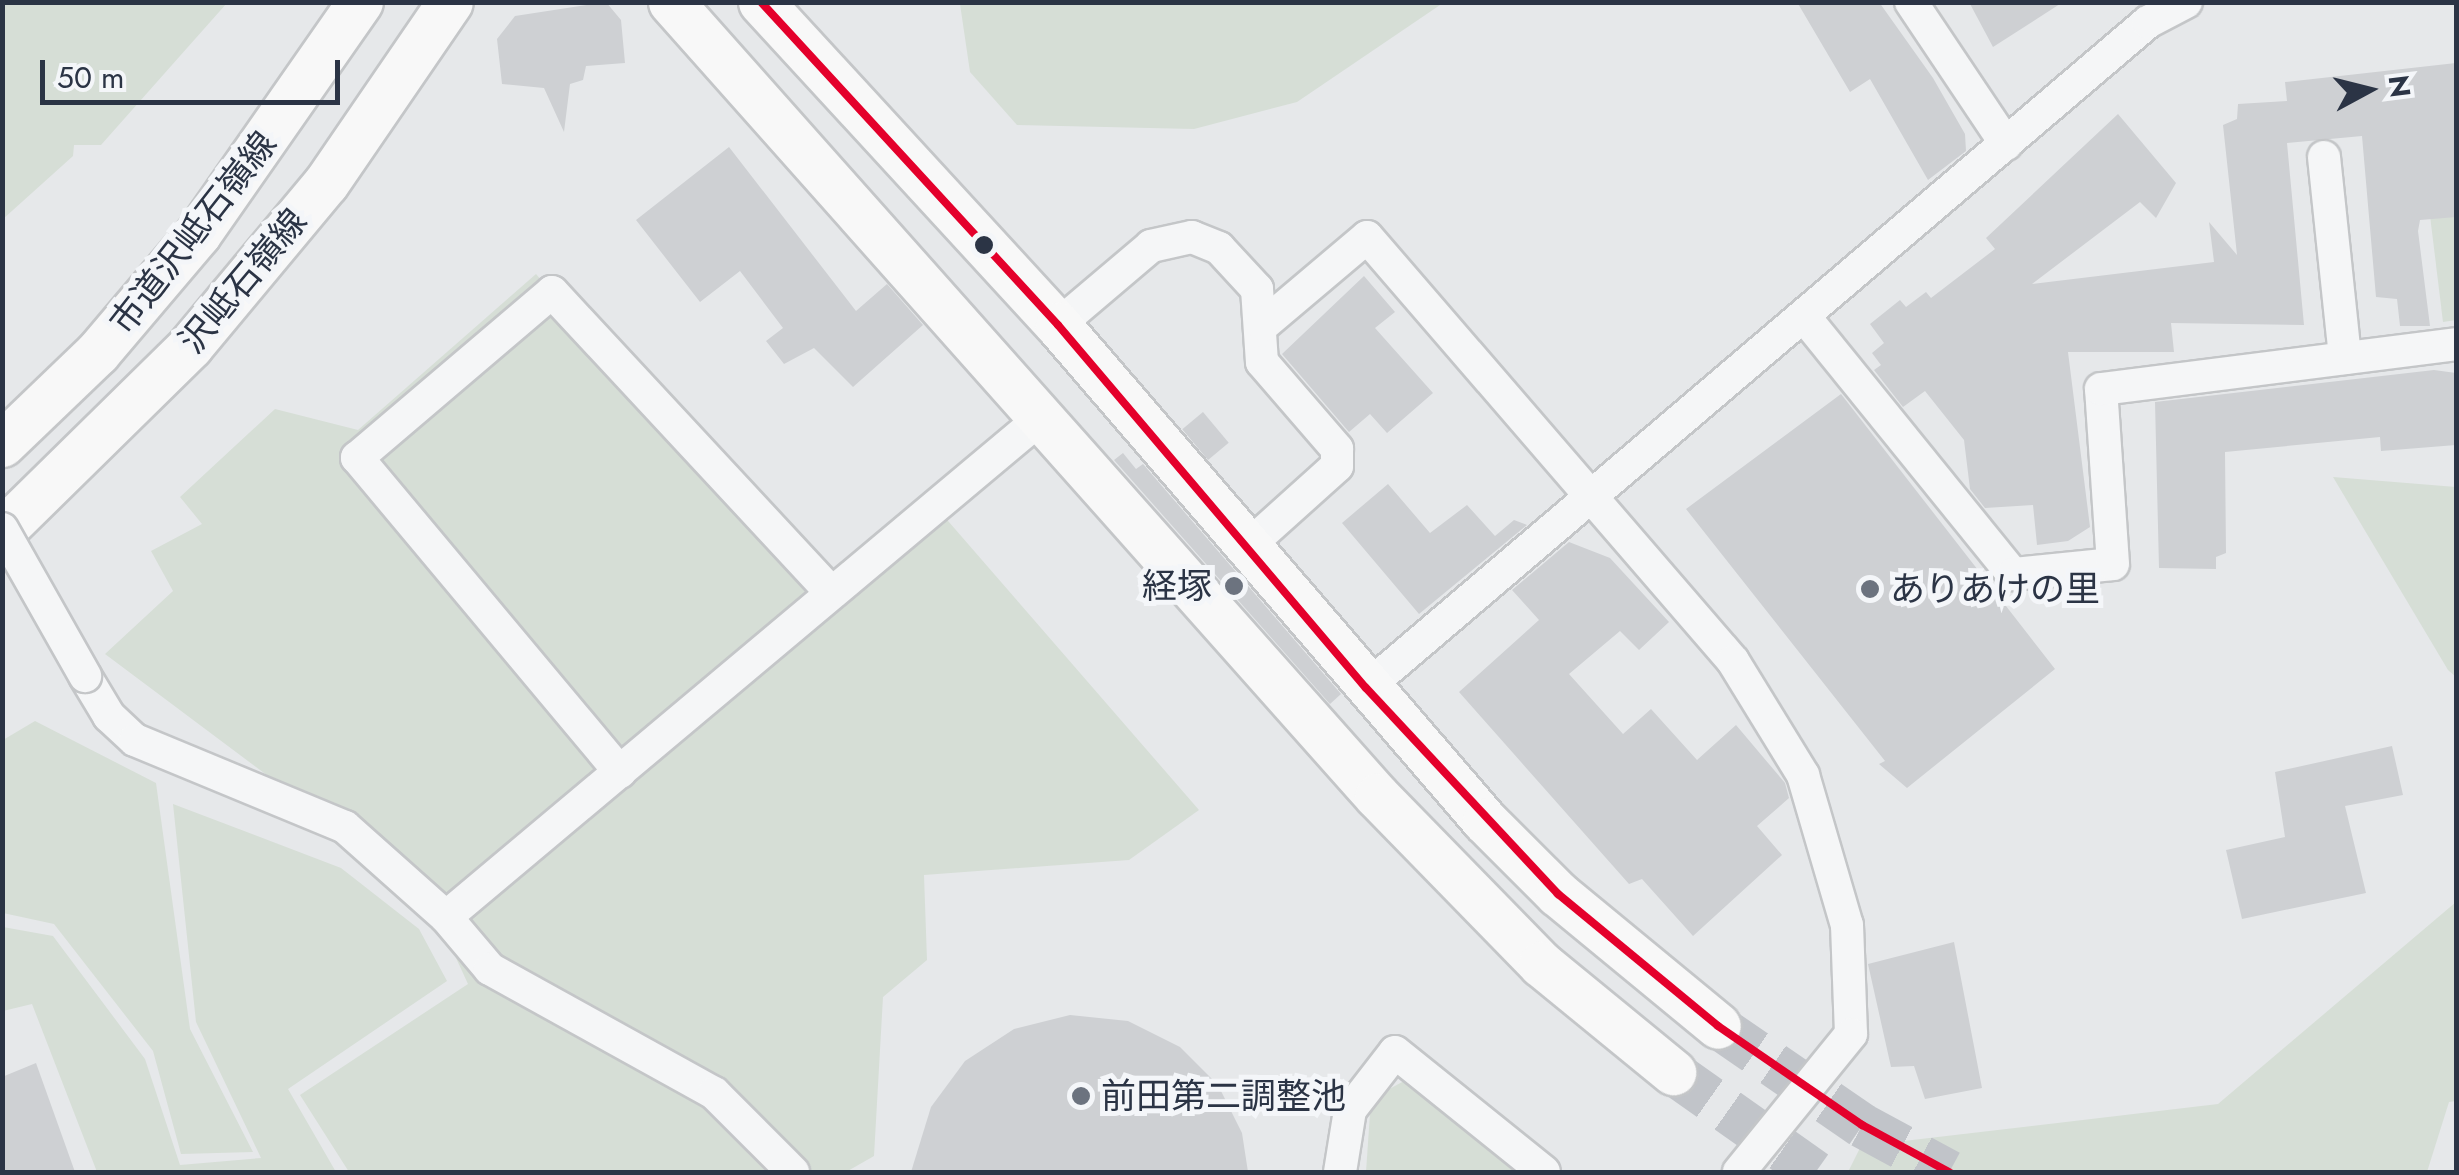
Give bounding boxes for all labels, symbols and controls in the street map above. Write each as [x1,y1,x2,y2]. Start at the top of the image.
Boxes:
scale bar [45,40,345,102]
north arrow [2319,40,2419,140]
text: 50 m [57,56,124,99]
text: N [2378,73,2421,100]
street label: 市道沢岻石嶺線 [101,124,285,342]
street label: 沢岻石嶺線 [171,200,315,362]
unlabelled marker [974,235,994,255]
place label: 経塚 [1142,565,1212,607]
place label: ありあけの里 [1890,568,2100,610]
marker: 経塚 [1221,573,1247,599]
marker: ありあけの里 [1859,578,1881,600]
place label: 前田第二調整池 [1101,1075,1346,1117]
marker: 前田第二調整池 [1070,1085,1092,1107]

